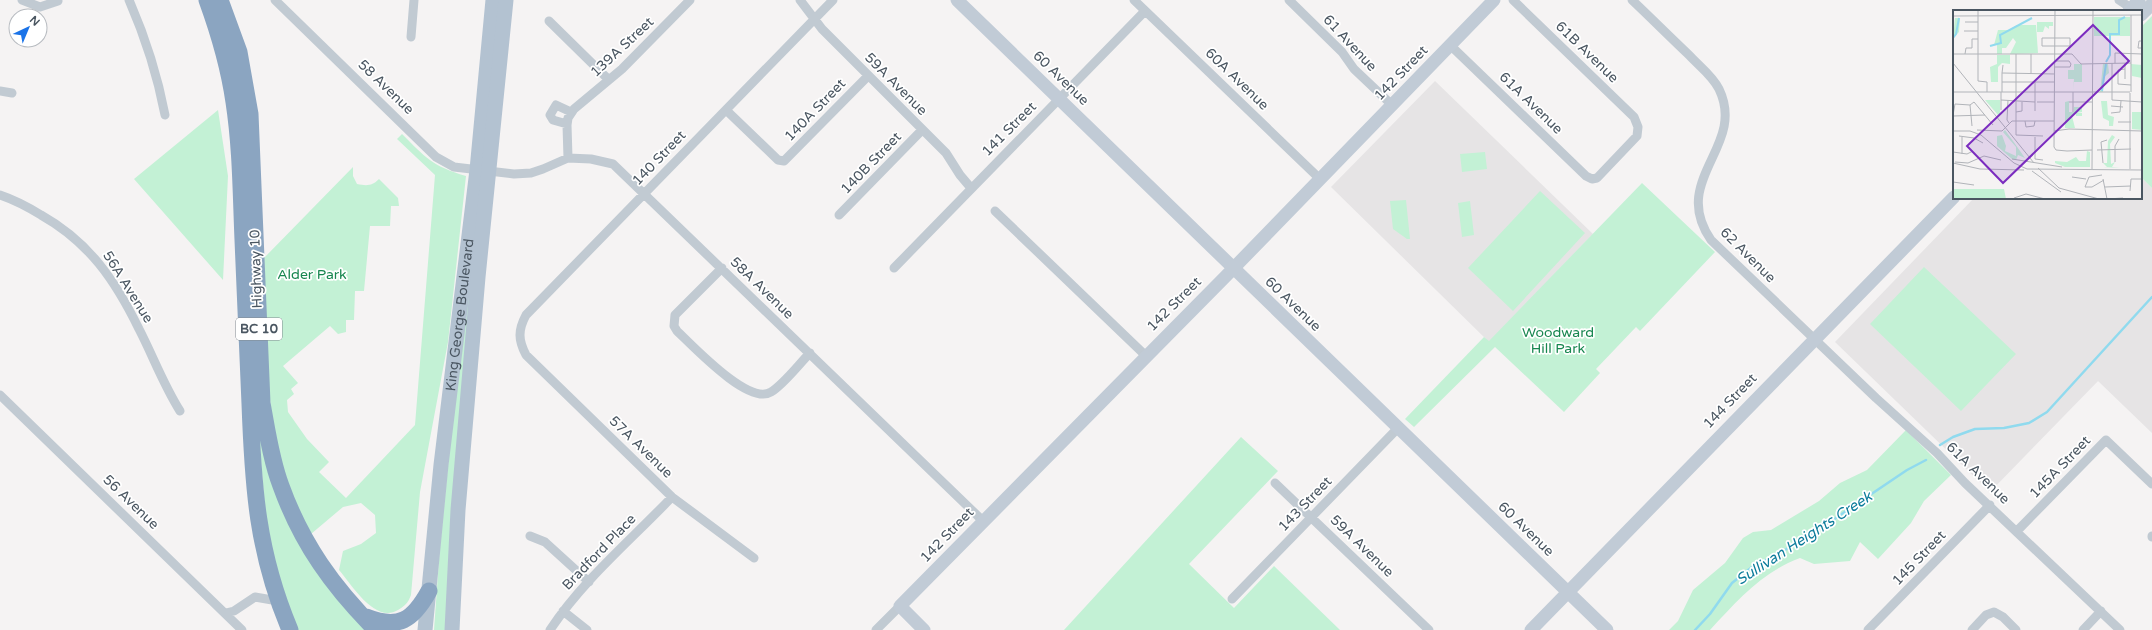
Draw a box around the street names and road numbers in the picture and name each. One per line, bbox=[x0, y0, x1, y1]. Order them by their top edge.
street label: 61 Avenue bbox=[1319, 11, 1381, 75]
street label: 139A Street bbox=[587, 13, 658, 81]
street label: 61B Avenue bbox=[1552, 18, 1622, 86]
street label: 142 Street bbox=[1371, 41, 1432, 104]
street label: 60A Avenue bbox=[1202, 44, 1272, 114]
street label: 60 Avenue bbox=[1029, 47, 1093, 109]
street label: 59A Avenue bbox=[861, 49, 931, 119]
street label: 58 Avenue bbox=[354, 56, 418, 118]
street label: 61A Avenue bbox=[1496, 68, 1566, 138]
street label: 140A Street bbox=[781, 75, 850, 145]
street label: 141 Street bbox=[978, 98, 1040, 160]
street label: 140 Street bbox=[629, 126, 690, 189]
street label: 140B Street bbox=[837, 128, 905, 198]
street label: 62 Avenue bbox=[1717, 224, 1779, 286]
street label: Highway 10 bbox=[246, 229, 266, 309]
street label: King George Boulevard bbox=[442, 238, 477, 392]
street label: 56A Avenue bbox=[99, 248, 157, 326]
street label: 58A Avenue bbox=[727, 253, 797, 323]
street label: 142 Street bbox=[1143, 273, 1205, 335]
street label: 60 Avenue bbox=[1261, 273, 1325, 335]
road number: BC 10 bbox=[236, 318, 282, 340]
street label: 144 Street bbox=[1700, 369, 1761, 432]
street label: 57A Avenue bbox=[606, 412, 676, 482]
street label: 145A Street bbox=[2026, 432, 2095, 502]
street label: 61A Avenue bbox=[1943, 438, 2013, 508]
street label: 56 Avenue bbox=[99, 471, 163, 533]
street label: 143 Street bbox=[1275, 472, 1336, 535]
street label: 60 Avenue bbox=[1494, 498, 1558, 560]
street label: 142 Street bbox=[917, 503, 978, 566]
street label: Bradford Place bbox=[559, 511, 639, 593]
street label: 59A Avenue bbox=[1327, 511, 1397, 581]
street label: 145 Street bbox=[1889, 526, 1950, 589]

